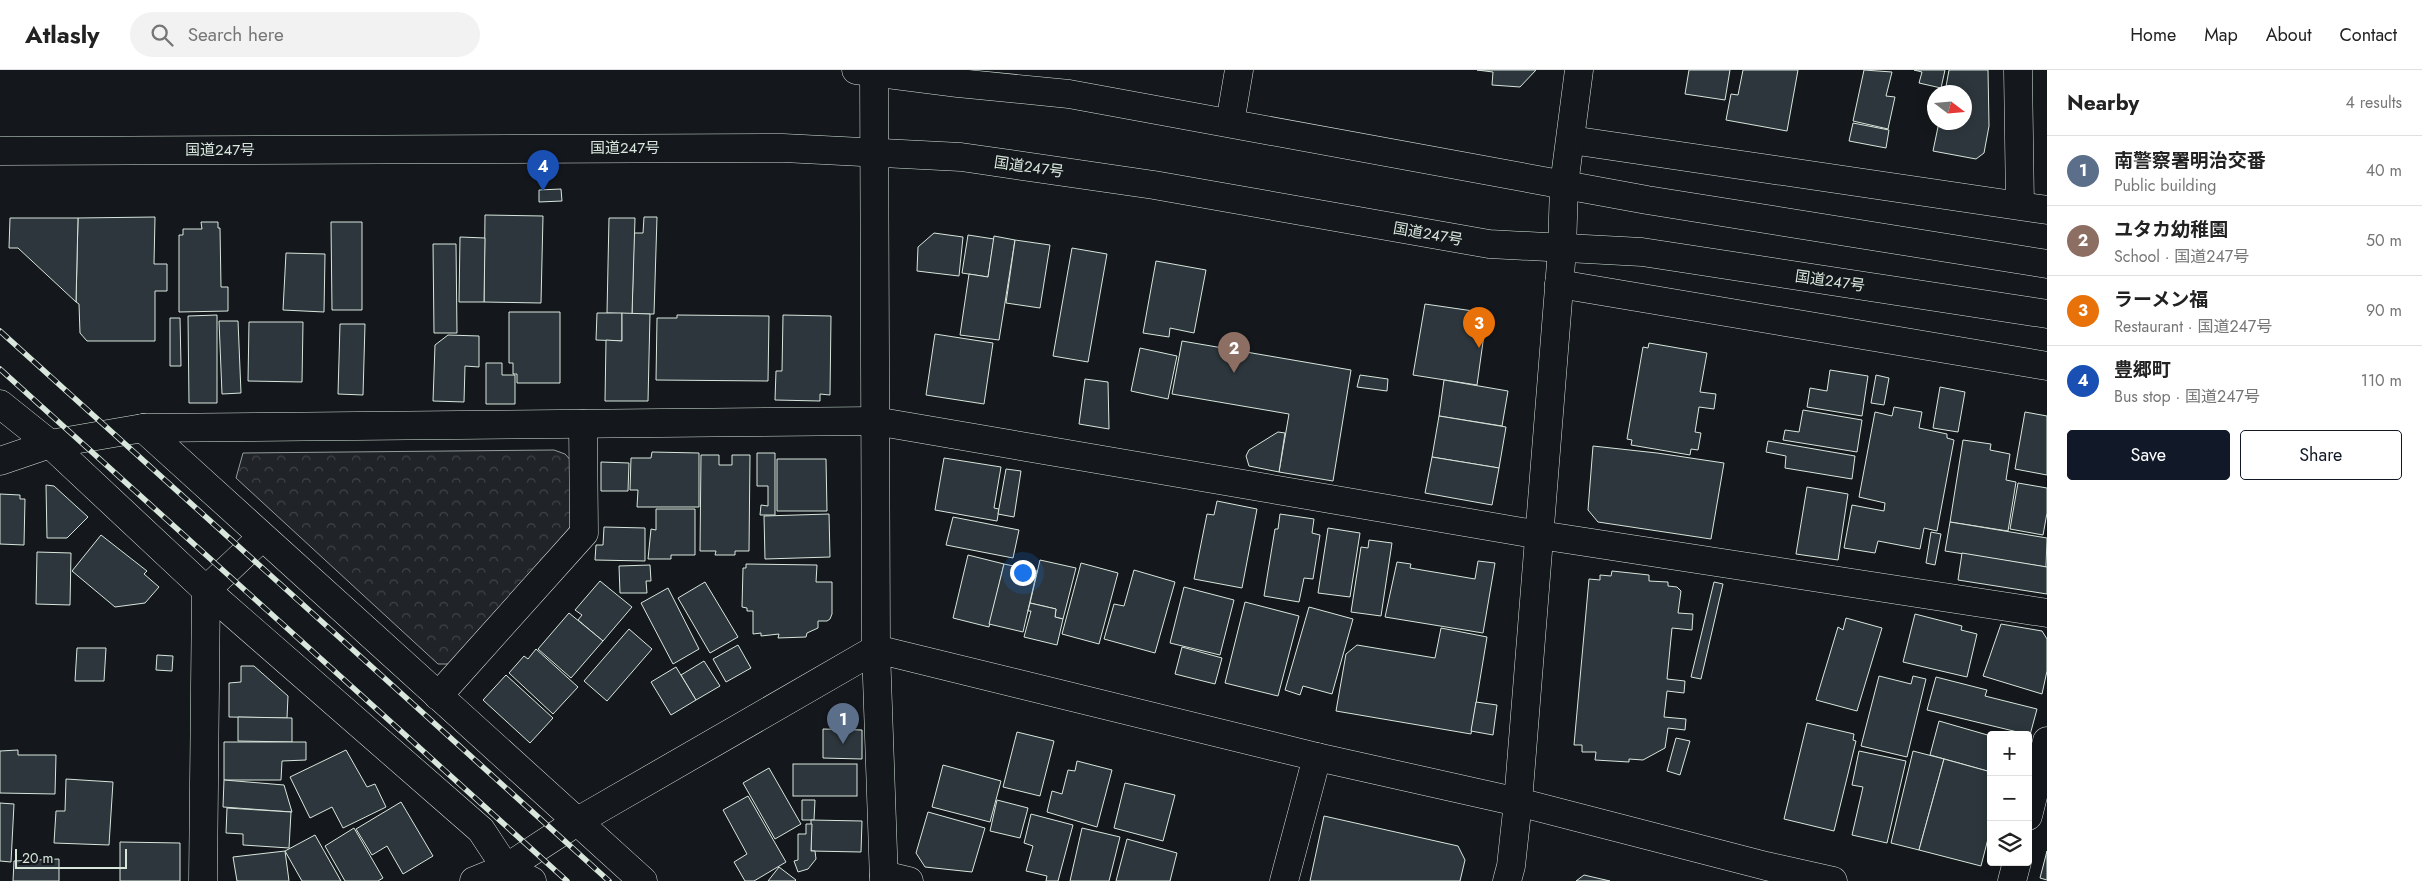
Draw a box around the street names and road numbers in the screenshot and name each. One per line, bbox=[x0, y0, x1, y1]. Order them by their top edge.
street label: 国道247号 bbox=[590, 137, 660, 159]
street label: 国道247号 bbox=[185, 139, 255, 161]
street label: 国道247号 bbox=[993, 151, 1065, 183]
street label: 国道247号 bbox=[1392, 217, 1464, 251]
street label: 国道247号 bbox=[1794, 265, 1866, 297]

